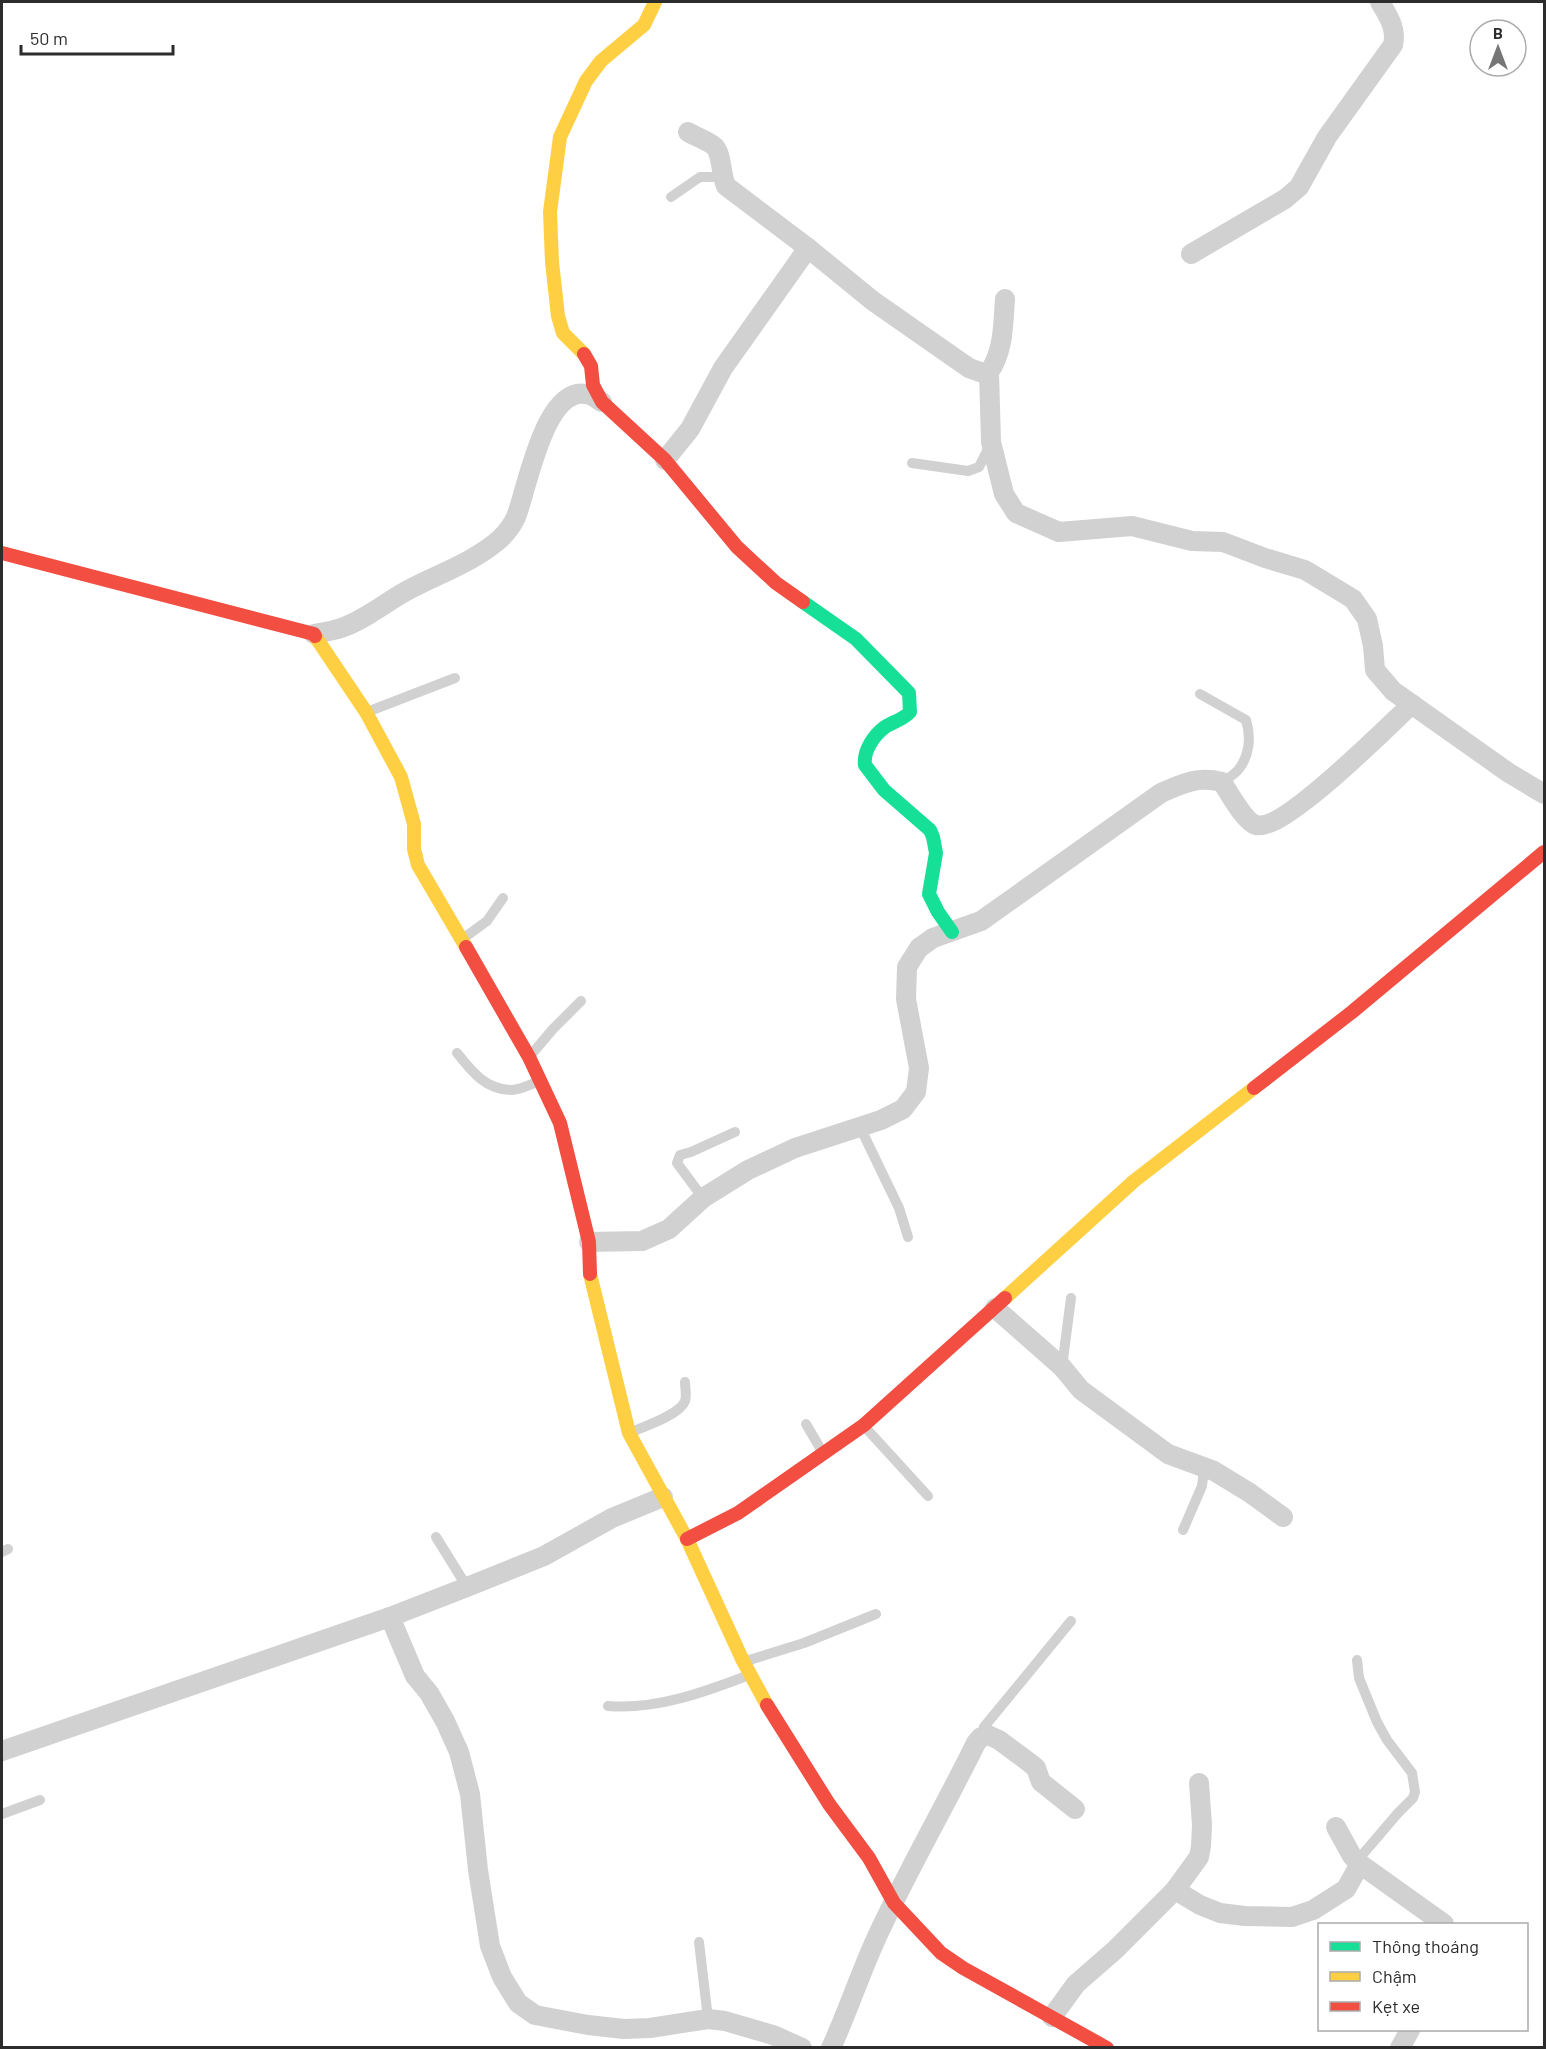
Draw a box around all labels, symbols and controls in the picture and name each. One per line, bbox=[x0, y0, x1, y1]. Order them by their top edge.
scale bar bbox=[21, 18, 172, 56]
north arrow bbox=[1468, 18, 1528, 78]
text: B bbox=[1493, 23, 1503, 42]
text: 50 m bbox=[30, 27, 68, 49]
legend bbox=[1318, 1923, 1528, 2031]
text: Thông thoáng bbox=[1372, 1935, 1479, 1957]
text: Chậm bbox=[1372, 1965, 1417, 1987]
text: Kẹt xe bbox=[1372, 1995, 1420, 2017]

